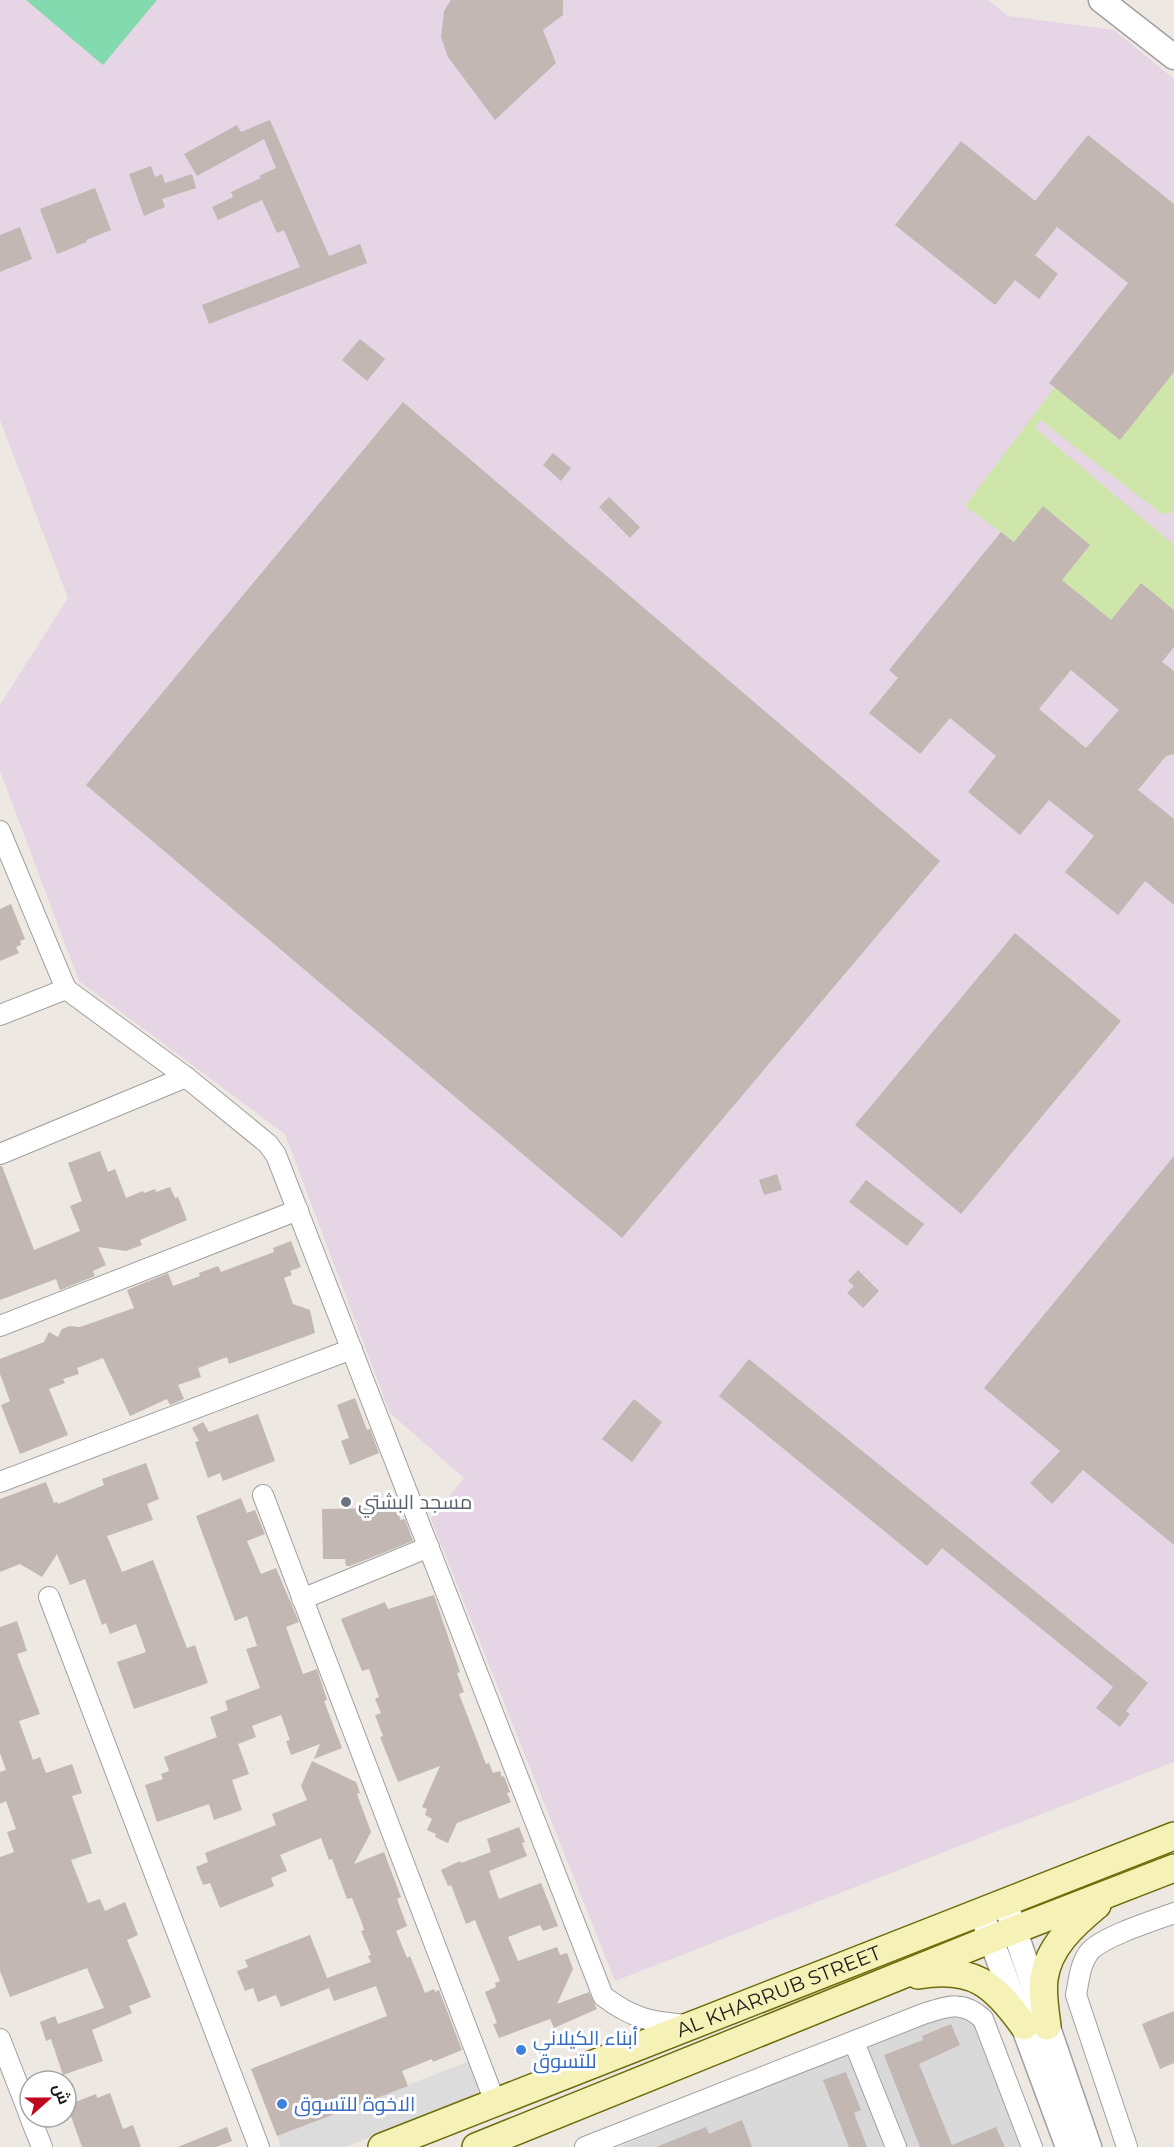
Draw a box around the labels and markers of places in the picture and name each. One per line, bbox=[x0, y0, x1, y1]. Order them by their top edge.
place label: مسجد البشتي bbox=[358, 1490, 472, 1518]
marker: مسجد البشتي bbox=[339, 1495, 353, 1509]
place label: أبناء الكيلاني للتسوق bbox=[533, 2026, 638, 2074]
marker: أبناء الكيلاني للتسوق bbox=[514, 2043, 528, 2057]
place label: الاخوة للتسوق bbox=[294, 2092, 415, 2117]
marker: الاخوة للتسوق bbox=[275, 2097, 289, 2111]

